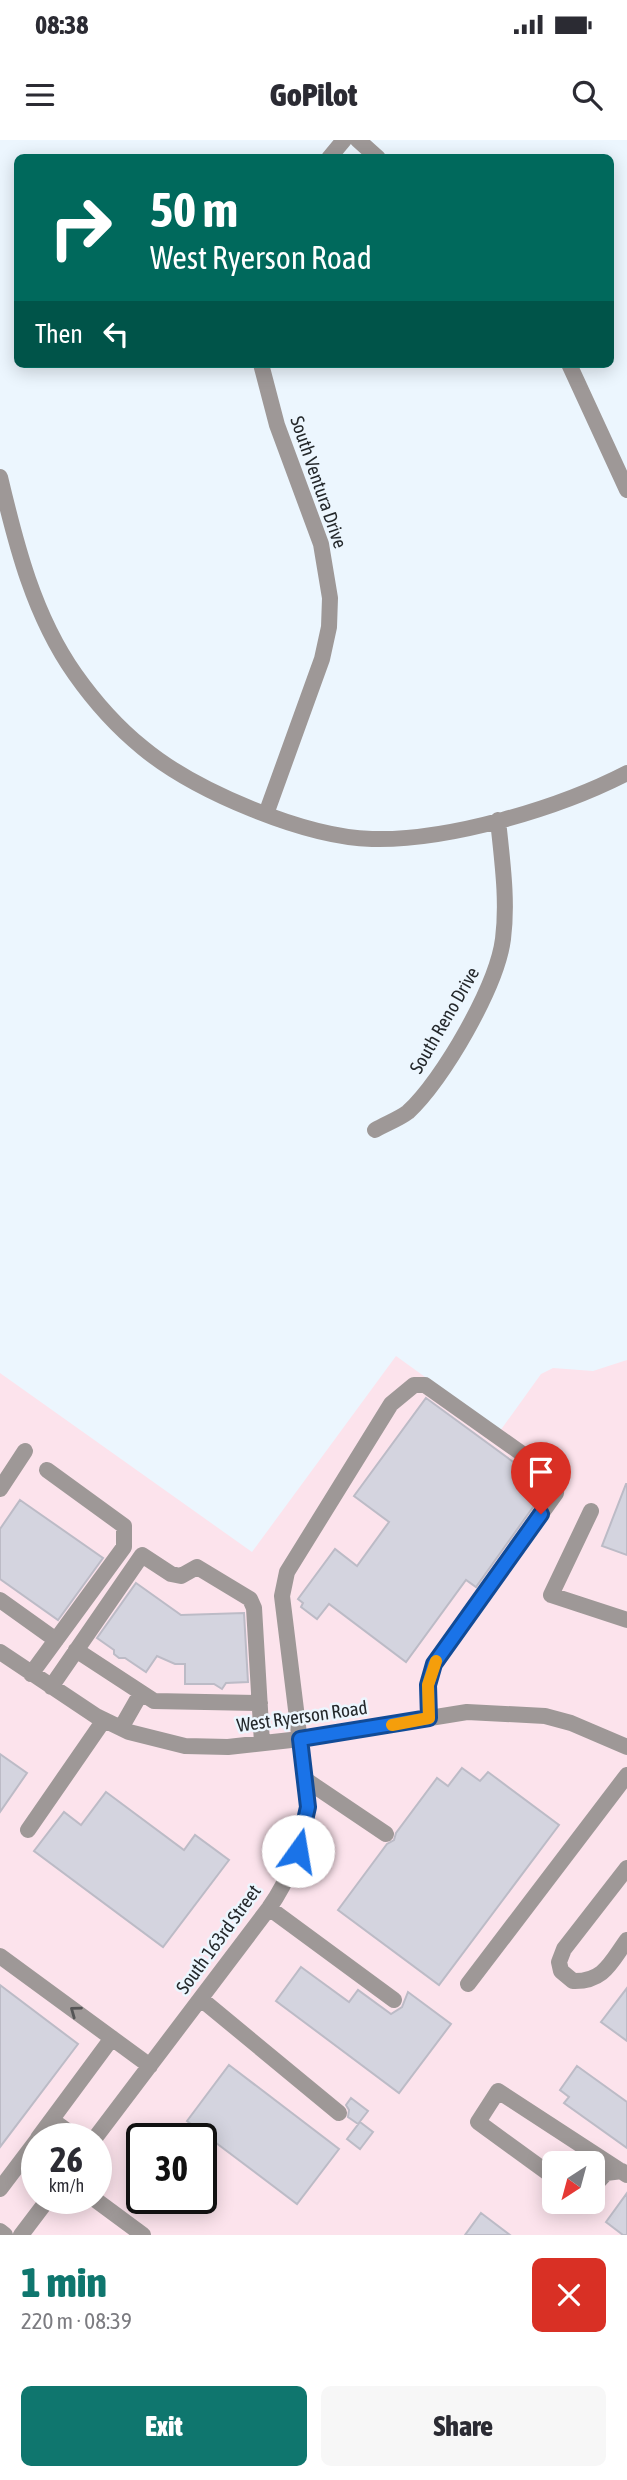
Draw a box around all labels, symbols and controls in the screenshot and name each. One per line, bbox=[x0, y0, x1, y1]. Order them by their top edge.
text: 08:38 bbox=[35, 10, 89, 40]
icon: menu bbox=[21, 76, 59, 114]
text: GoPilot bbox=[270, 76, 357, 113]
icon: search bbox=[568, 76, 606, 114]
text: 50 m bbox=[150, 181, 238, 237]
icon: right bbox=[35, 182, 126, 273]
text: West Ryerson Road bbox=[150, 239, 372, 276]
icon: left bbox=[97, 315, 135, 353]
text: Then bbox=[35, 319, 83, 349]
street label: South Ventura Drive bbox=[286, 413, 352, 551]
street label: South Reno Drive bbox=[405, 963, 483, 1077]
pin bbox=[511, 1442, 571, 1514]
icon: arrive bbox=[522, 1453, 560, 1491]
street label: West Ryerson Road bbox=[235, 1696, 369, 1736]
position arrow bbox=[261, 1814, 335, 1888]
street label: South 163rd Street bbox=[171, 1880, 265, 1998]
one-way arrow bbox=[70, 2007, 83, 2019]
speed limit sign: 30 bbox=[126, 2123, 217, 2214]
text: 26 bbox=[50, 2139, 83, 2179]
north arrow bbox=[542, 2151, 606, 2214]
map controls bbox=[542, 2151, 605, 2214]
text: km/h bbox=[49, 2175, 84, 2196]
text: 1 min bbox=[21, 2258, 107, 2306]
button: close bbox=[532, 2258, 606, 2332]
text: 220 m · 08:39 bbox=[21, 2308, 132, 2334]
button: Exit bbox=[21, 2386, 307, 2466]
button: Share bbox=[321, 2386, 606, 2466]

